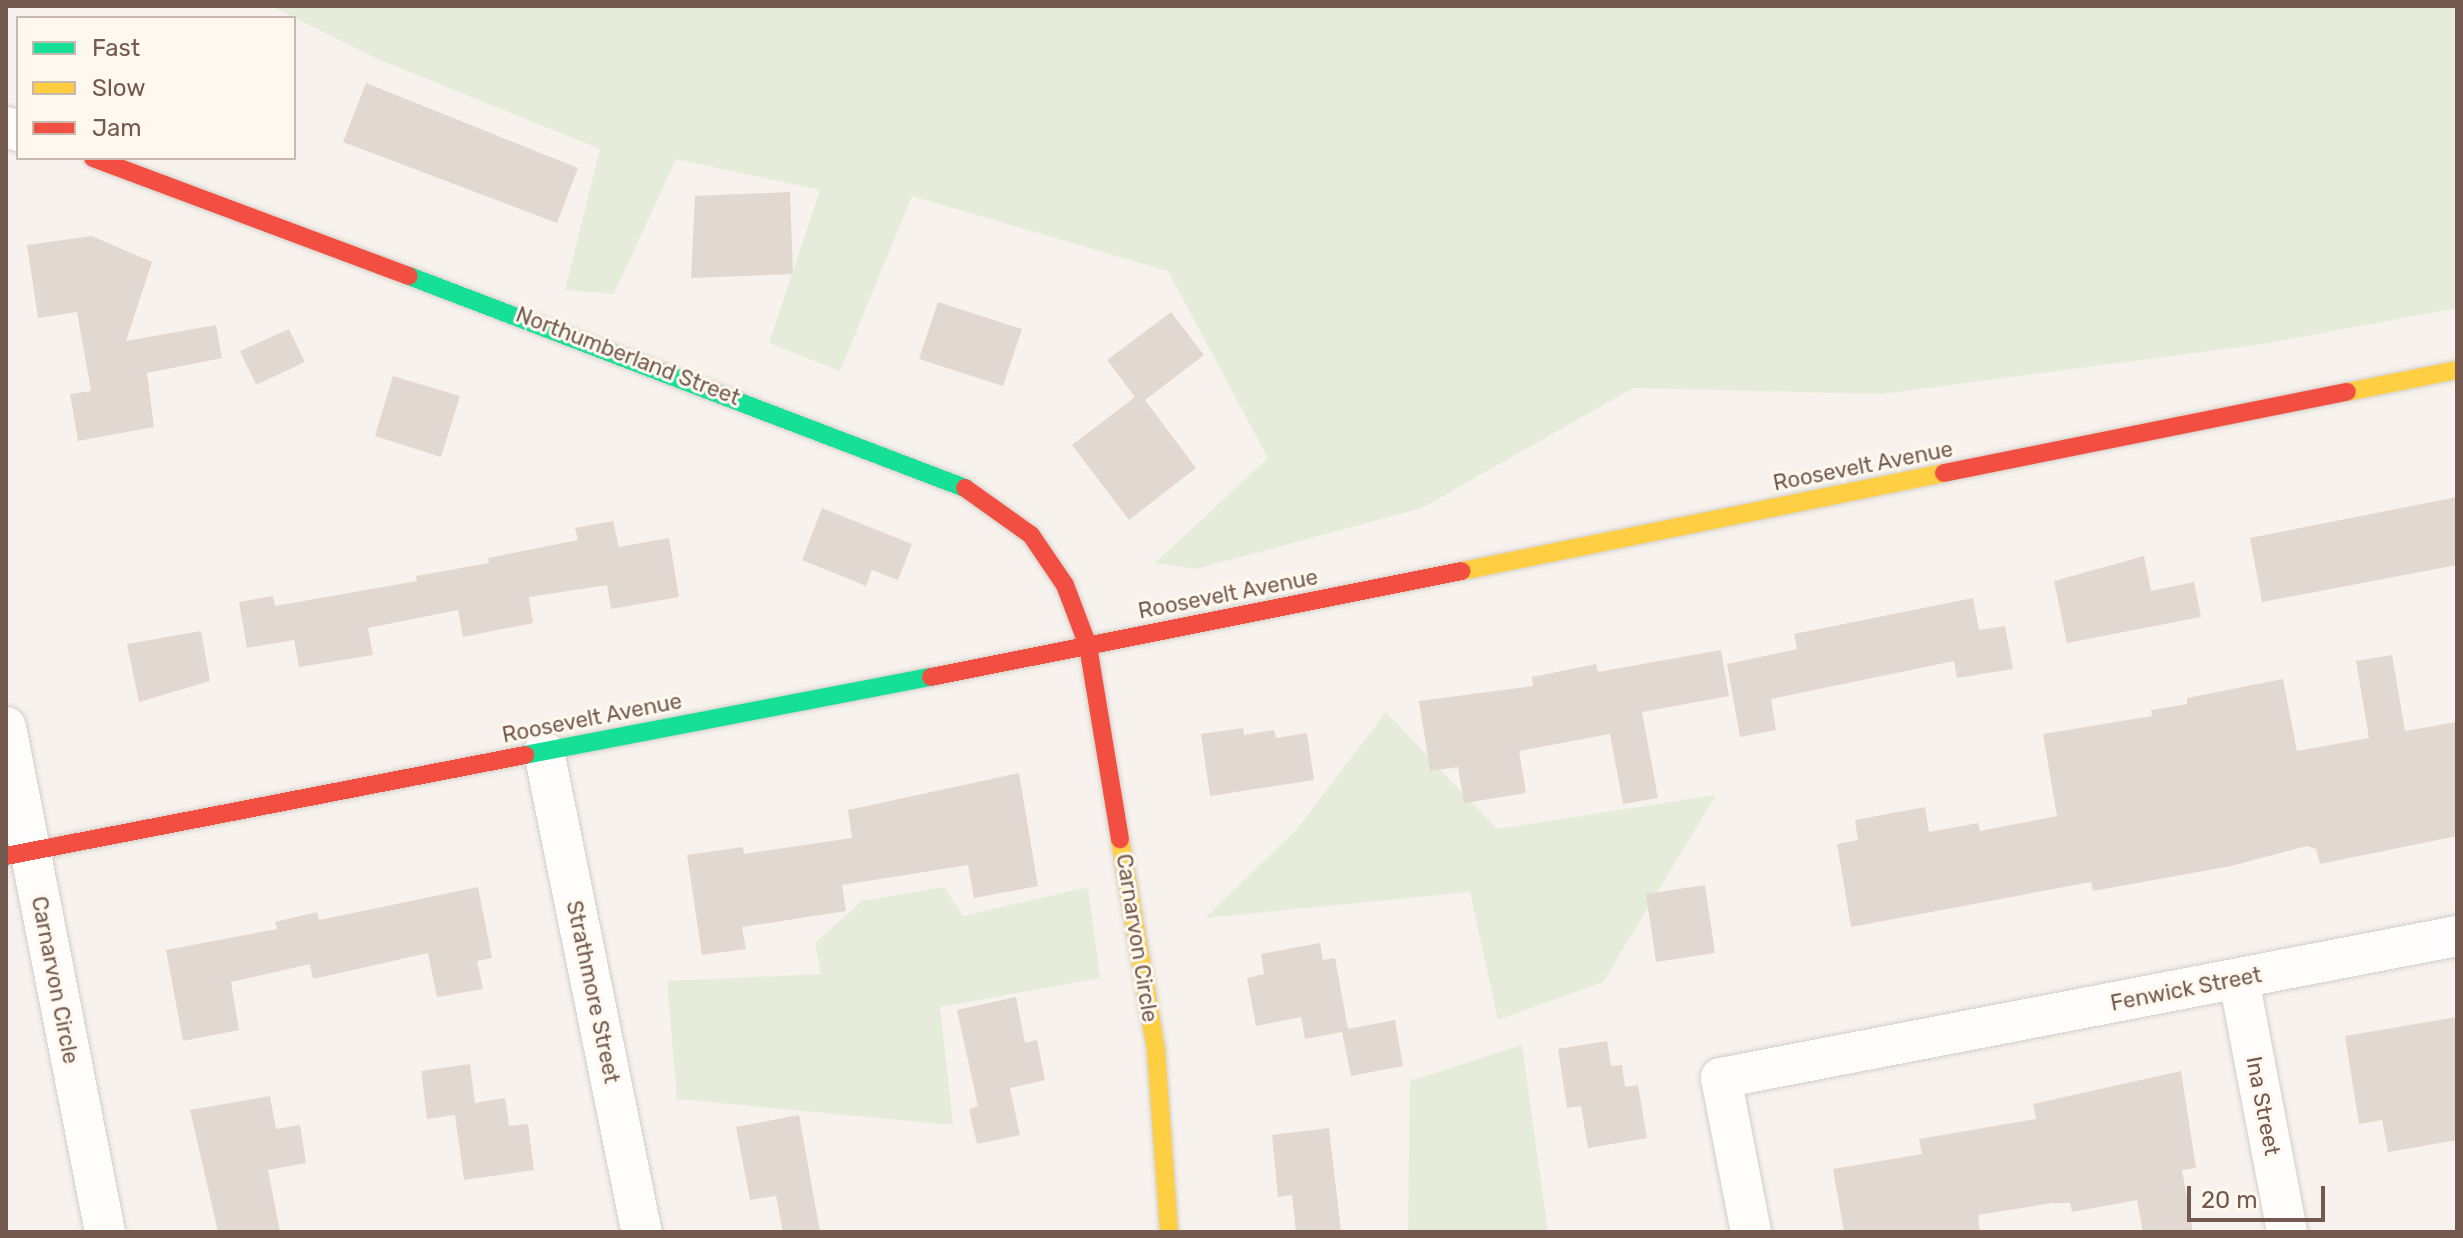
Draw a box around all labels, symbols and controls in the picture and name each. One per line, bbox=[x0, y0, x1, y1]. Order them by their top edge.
legend bbox=[16, 16, 296, 160]
text: Fast bbox=[92, 34, 140, 62]
text: Slow bbox=[92, 74, 145, 102]
text: Jam bbox=[92, 114, 142, 142]
street label: Northumberland Street bbox=[512, 301, 744, 411]
street label: Roosevelt Avenue bbox=[1771, 436, 1955, 496]
street label: Roosevelt Avenue bbox=[1136, 564, 1320, 624]
street label: Roosevelt Avenue bbox=[500, 688, 684, 748]
street label: Carnarvon Circle bbox=[1111, 852, 1163, 1024]
street label: Carnarvon Circle bbox=[26, 894, 84, 1066]
street label: Strathmore Street bbox=[561, 898, 625, 1086]
street label: Fenwick Street bbox=[2108, 961, 2264, 1017]
street label: Ina Street bbox=[2240, 1054, 2286, 1158]
scale bar bbox=[2191, 1170, 2329, 1220]
text: 20 m bbox=[2201, 1186, 2258, 1214]

